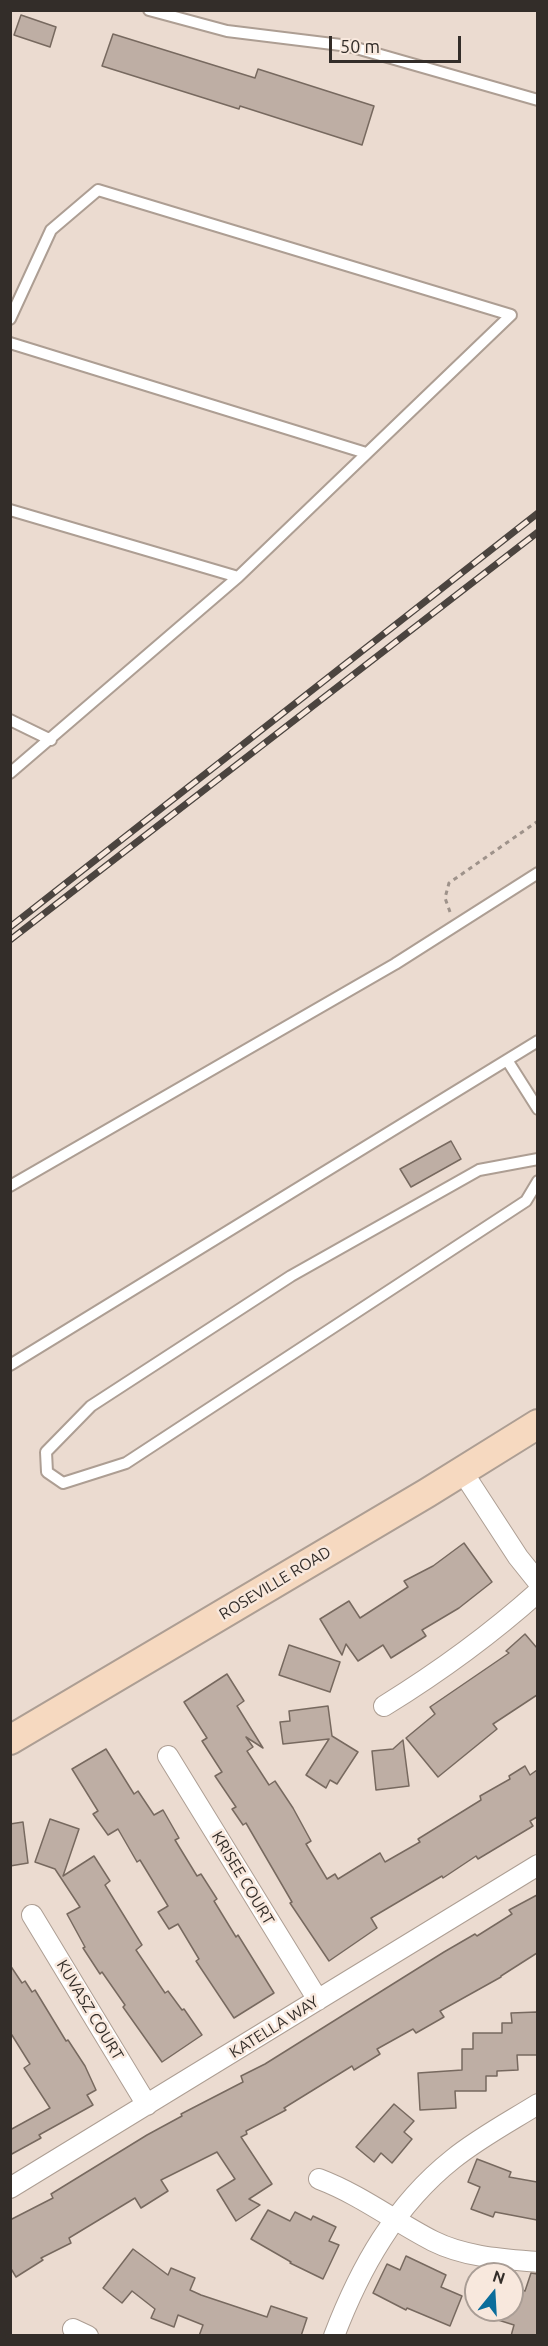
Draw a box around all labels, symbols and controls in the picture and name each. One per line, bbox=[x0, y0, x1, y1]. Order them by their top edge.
scale bar bbox=[332, 24, 464, 62]
text: 50 m bbox=[340, 36, 380, 56]
street label: ROSEVILLE ROAD bbox=[216, 1542, 334, 1624]
street label: KRISEE COURT bbox=[208, 1828, 278, 1928]
street label: KUVASZ COURT bbox=[53, 1956, 127, 2064]
street label: KATELLA WAY bbox=[226, 1992, 322, 2062]
north arrow bbox=[464, 2262, 524, 2322]
text: N bbox=[490, 2266, 507, 2287]

